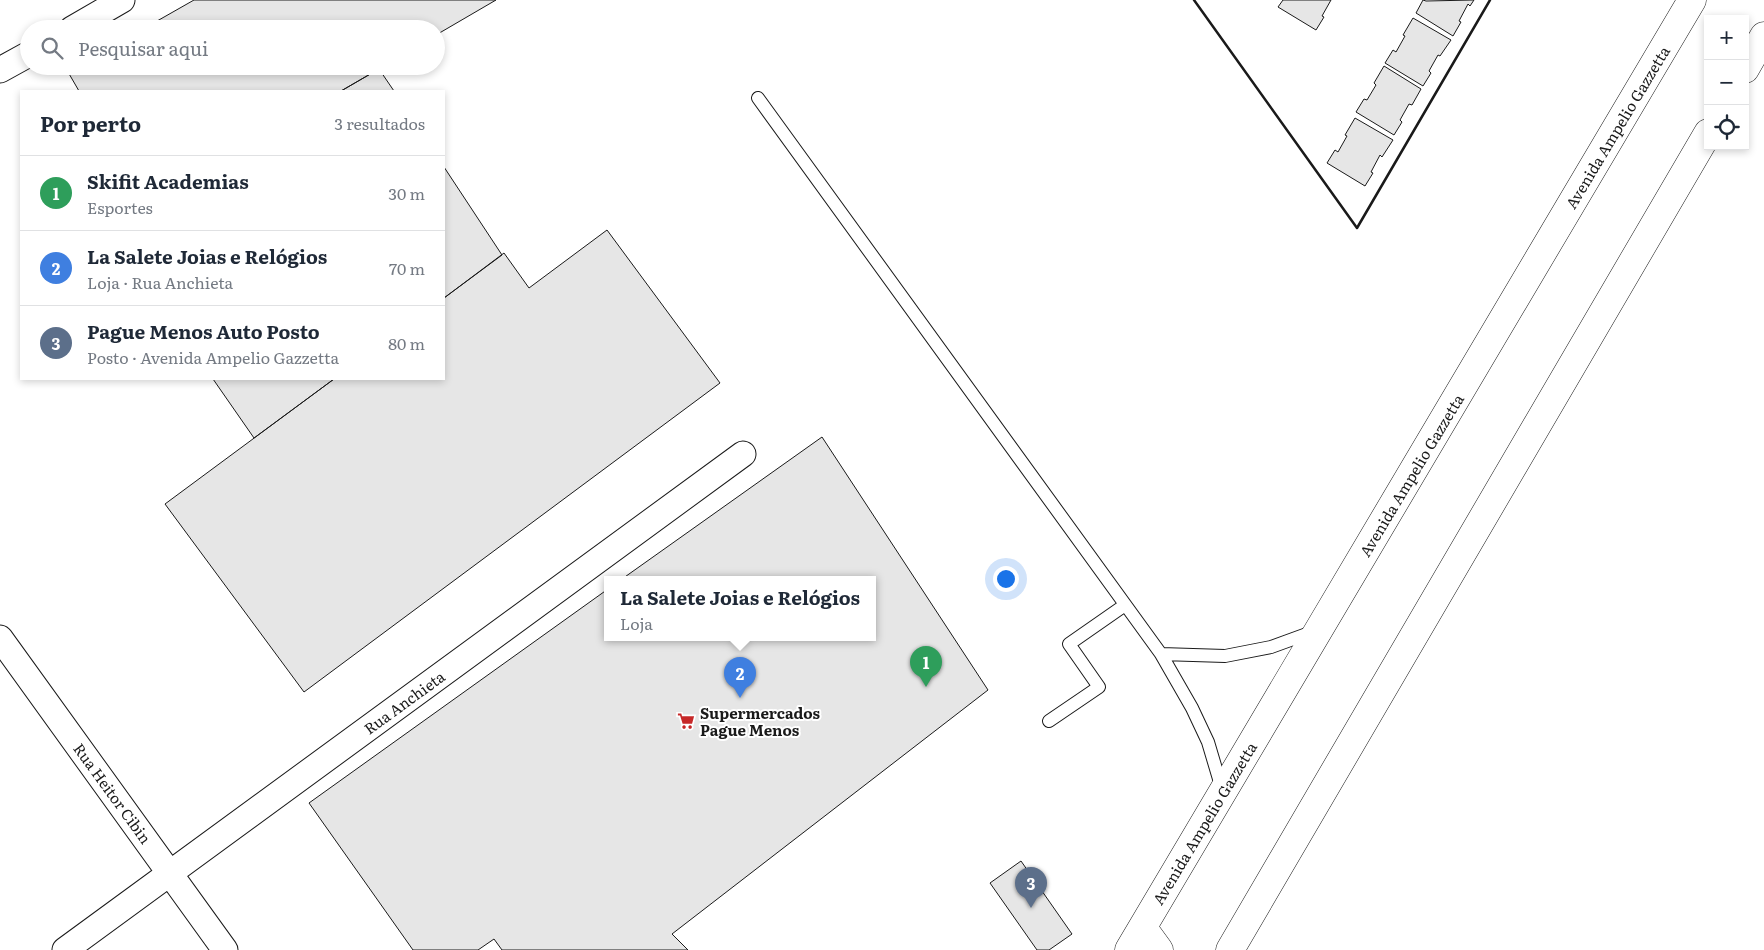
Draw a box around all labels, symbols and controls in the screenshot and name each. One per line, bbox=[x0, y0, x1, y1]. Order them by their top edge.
map controls bbox=[1704, 15, 1749, 150]
button: + bbox=[1704, 15, 1749, 60]
search box bbox=[20, 20, 445, 75]
icon: search bbox=[38, 34, 66, 62]
text: Pesquisar aqui bbox=[78, 34, 208, 62]
street label: Avenida Ampelio Gazzetta bbox=[1559, 40, 1675, 213]
button: − bbox=[1704, 60, 1749, 105]
button: locate bbox=[1704, 105, 1749, 150]
text: Por perto bbox=[40, 107, 141, 138]
text: 3 resultados bbox=[334, 111, 425, 135]
text: Skifit Academias bbox=[87, 167, 249, 195]
text: 1 bbox=[53, 181, 59, 205]
text: 30 m bbox=[388, 181, 425, 205]
text: Esportes bbox=[87, 195, 153, 219]
text: La Salete Joias e Relógios bbox=[87, 242, 327, 270]
text: 2 bbox=[52, 256, 60, 280]
text: 70 m bbox=[389, 256, 425, 280]
text: Loja · Rua Anchieta bbox=[87, 270, 233, 294]
text: Pague Menos Auto Posto bbox=[87, 317, 320, 345]
text: 3 bbox=[52, 331, 60, 355]
text: 80 m bbox=[388, 331, 425, 355]
text: Posto · Avenida Ampelio Gazzetta bbox=[87, 345, 339, 369]
street label: Avenida Ampelio Gazzetta bbox=[1353, 388, 1469, 561]
your location bbox=[993, 566, 1019, 592]
popup bbox=[604, 576, 876, 641]
text: La Salete Joias e Relógios bbox=[620, 583, 860, 611]
text: Loja bbox=[620, 611, 653, 635]
pin: 1 bbox=[910, 646, 942, 687]
pin: 2 bbox=[724, 657, 756, 698]
street label: Rua Anchieta bbox=[359, 664, 450, 739]
place label: Supermercados Pague Menos bbox=[700, 701, 821, 741]
supermarket icon: Supermercados Pague Menos bbox=[676, 711, 696, 731]
street label: Avenida Ampelio Gazzetta bbox=[1146, 736, 1262, 909]
street label: Rua Heitor Cibin bbox=[69, 738, 157, 848]
pin: 3 bbox=[1015, 867, 1047, 908]

